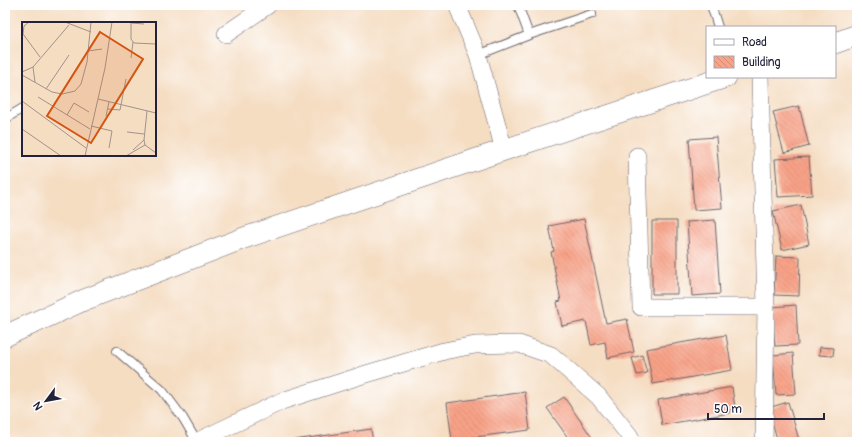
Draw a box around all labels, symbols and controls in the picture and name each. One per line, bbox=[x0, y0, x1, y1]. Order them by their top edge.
inset map bbox=[22, 22, 156, 156]
legend bbox=[706, 26, 836, 78]
text: Road bbox=[742, 35, 767, 50]
text: Building bbox=[742, 55, 781, 70]
north arrow bbox=[26, 381, 66, 421]
scale bar bbox=[708, 395, 824, 421]
text: N bbox=[30, 399, 45, 413]
text: 50 m bbox=[714, 402, 742, 417]

